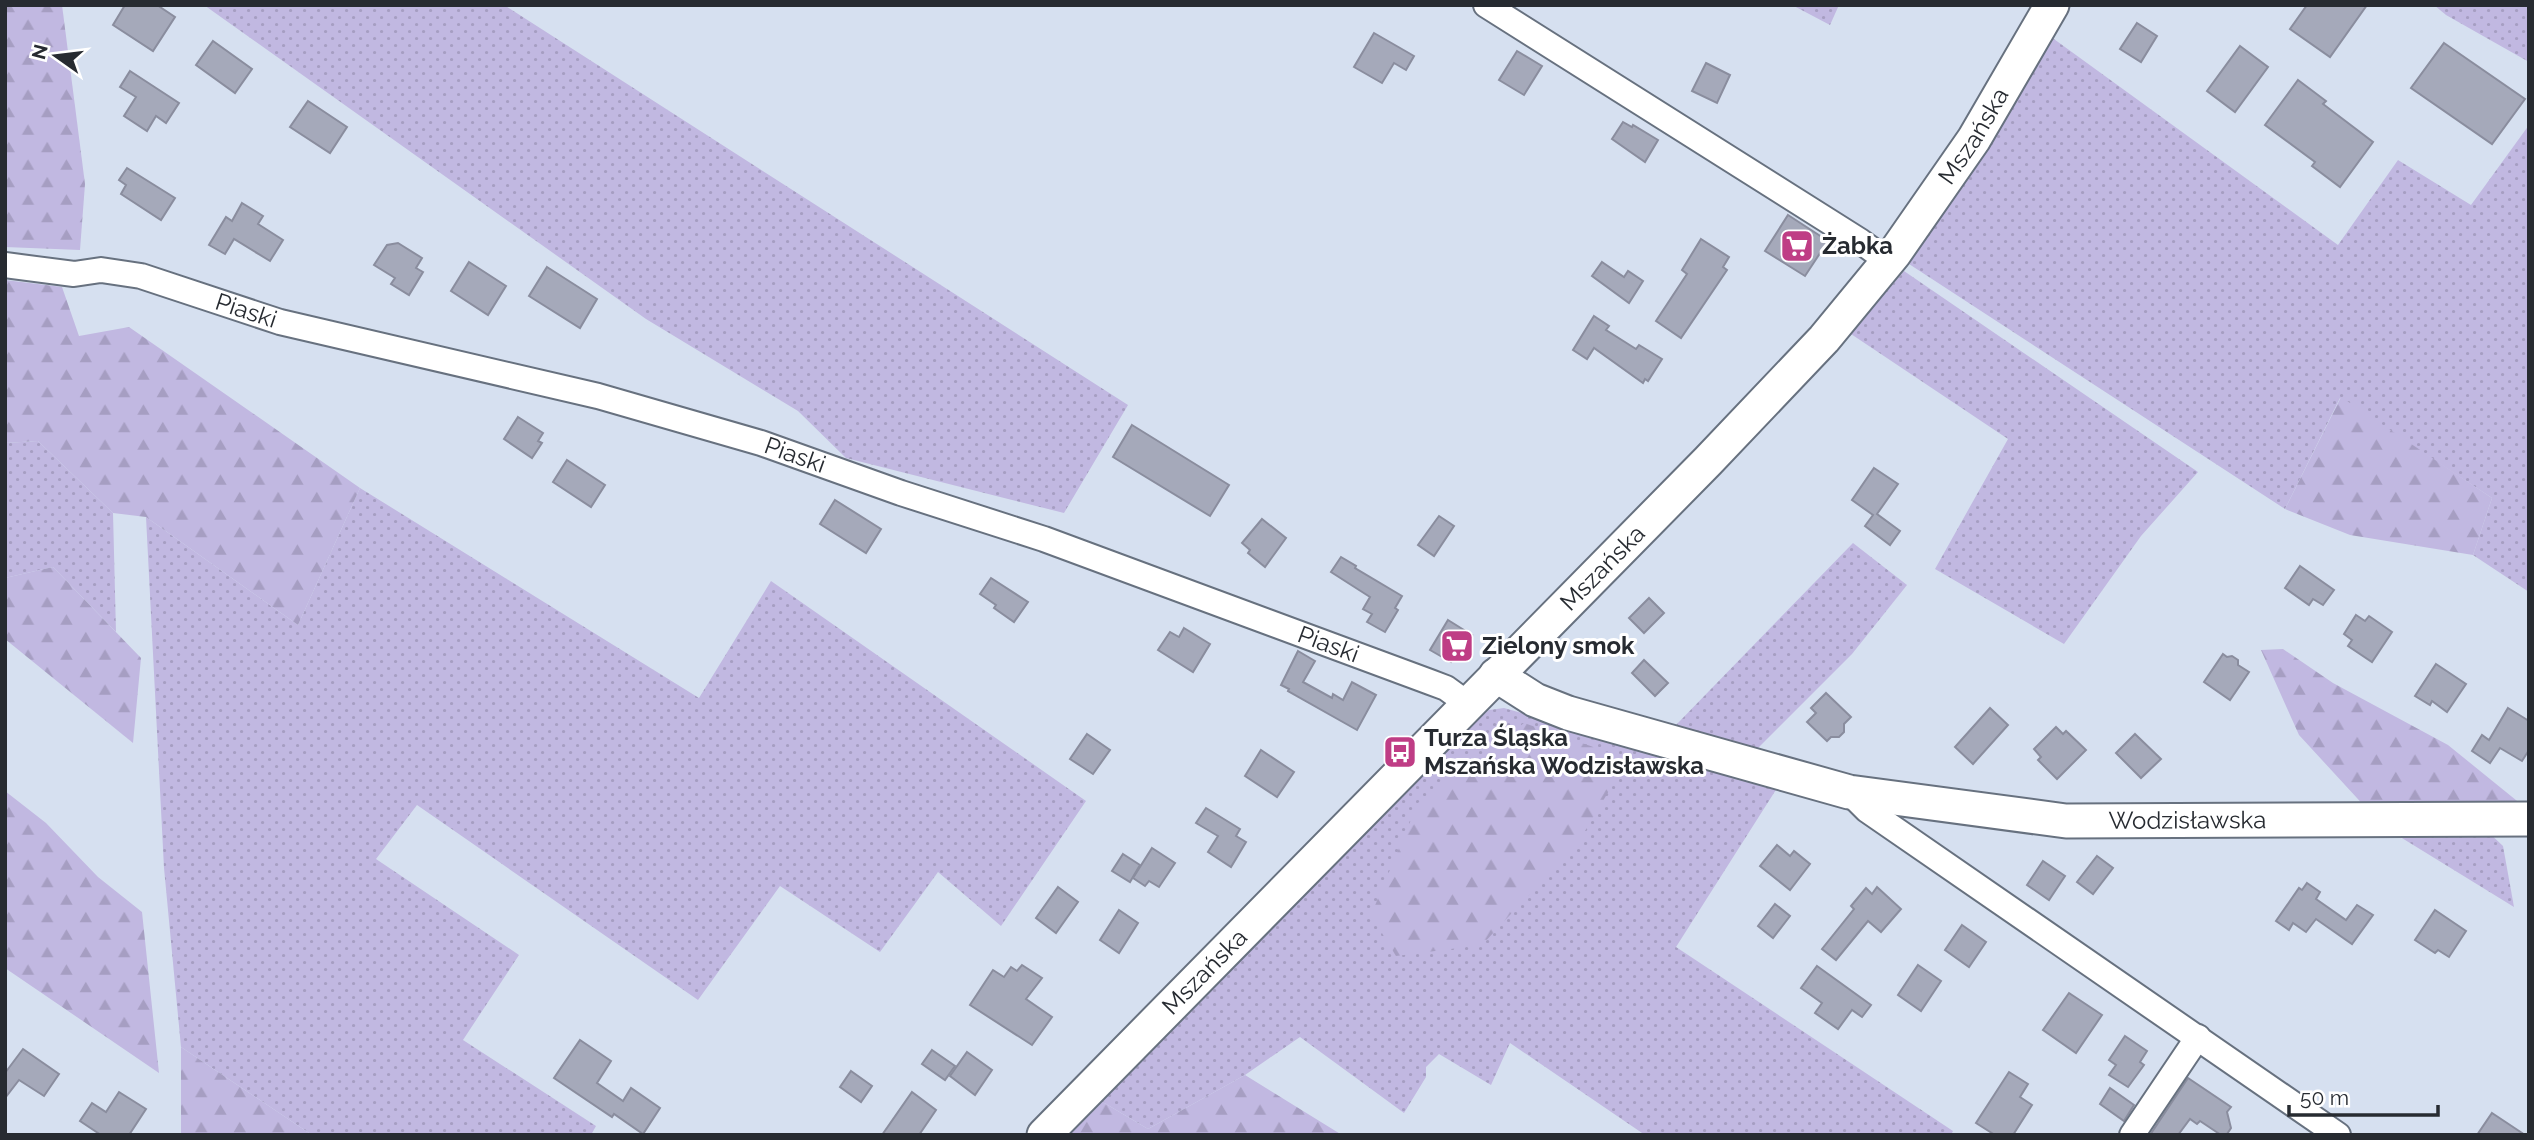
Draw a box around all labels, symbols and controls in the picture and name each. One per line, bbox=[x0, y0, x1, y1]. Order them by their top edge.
north arrow bbox=[21, 21, 91, 91]
text: N bbox=[27, 42, 52, 62]
street label: Mszańska bbox=[1932, 82, 2015, 190]
supermarket icon: Żabka bbox=[1778, 227, 1816, 265]
place label: Żabka bbox=[1822, 231, 1893, 260]
street label: Piaski bbox=[212, 287, 281, 334]
street label: Piaski bbox=[761, 430, 830, 479]
street label: Mszańska bbox=[1554, 519, 1651, 617]
street label: Piaski bbox=[1294, 619, 1363, 668]
supermarket icon: Zielony smok bbox=[1438, 627, 1476, 665]
place label: Zielony smok bbox=[1482, 631, 1635, 660]
place label: Turza Śląska Mszańska Wodzisławska bbox=[1424, 723, 1704, 780]
bus stop icon: Turza Śląska Mszańska Wodzisławska bbox=[1381, 733, 1419, 771]
street label: Wodzisławska bbox=[2108, 805, 2266, 835]
street label: Mszańska bbox=[1156, 923, 1253, 1020]
scale bar bbox=[2289, 1074, 2438, 1118]
text: 50 m bbox=[2300, 1085, 2349, 1110]

